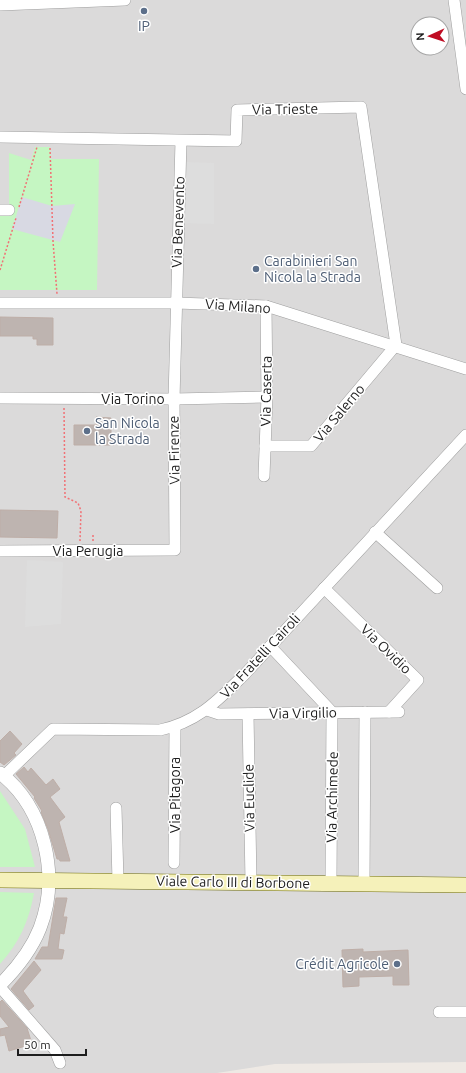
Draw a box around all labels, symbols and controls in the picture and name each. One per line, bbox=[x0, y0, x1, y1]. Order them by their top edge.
marker: IP bbox=[139, 6, 149, 16]
north arrow bbox=[410, 16, 450, 56]
place label: IP bbox=[138, 18, 150, 34]
text: N bbox=[414, 32, 426, 41]
street label: Via Trieste bbox=[252, 100, 318, 118]
street label: Via Benevento bbox=[168, 176, 188, 268]
place label: Carabinieri San Nicola la Strada bbox=[264, 253, 361, 285]
marker: Carabinieri San Nicola la Strada bbox=[251, 264, 261, 274]
street label: Via Milano bbox=[205, 296, 271, 316]
street label: Via Caserta bbox=[257, 356, 275, 426]
street label: Via Salerno bbox=[310, 381, 368, 445]
street label: Via Torino bbox=[101, 391, 165, 407]
place label: San Nicola la Strada bbox=[95, 415, 160, 447]
street label: Via Firenze bbox=[165, 415, 183, 485]
marker: San Nicola la Strada bbox=[82, 426, 92, 436]
street label: Via Perugia bbox=[53, 543, 123, 559]
street label: Via Fratelli Cairoli bbox=[217, 610, 303, 702]
street label: Via Ovidio bbox=[357, 621, 415, 677]
street label: Via Virgilio bbox=[269, 704, 337, 722]
street label: Via Archimede bbox=[323, 751, 341, 843]
street label: Via Pitagora bbox=[167, 757, 183, 833]
street label: Via Euclide bbox=[240, 764, 258, 832]
street label: Viale Carlo III di Borbone bbox=[156, 873, 310, 891]
place label: Crédit Agricole bbox=[295, 956, 389, 972]
marker: Crédit Agricole bbox=[392, 959, 402, 969]
scale bar bbox=[18, 1031, 86, 1057]
text: 50 m bbox=[24, 1038, 51, 1051]

